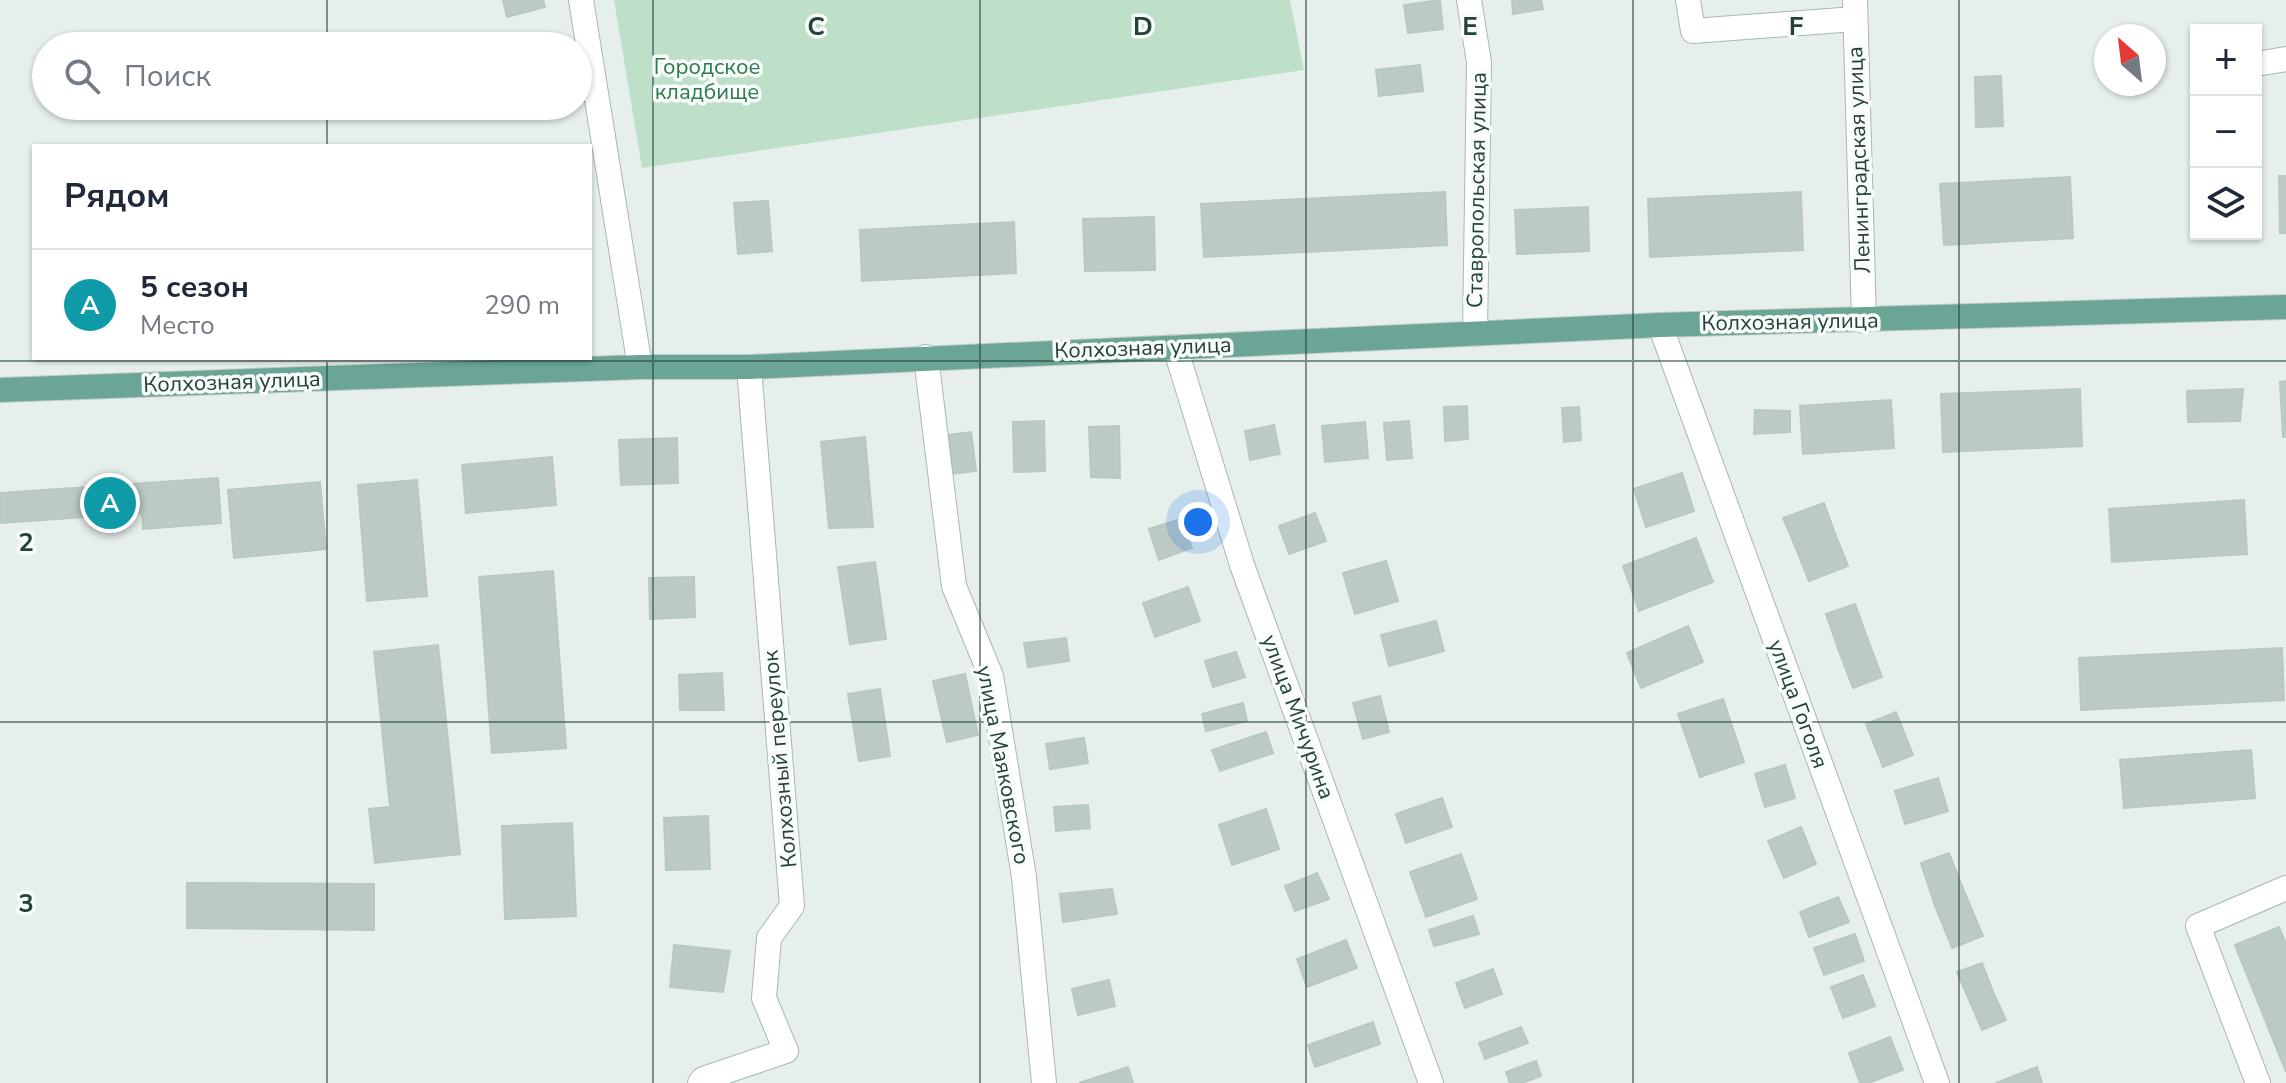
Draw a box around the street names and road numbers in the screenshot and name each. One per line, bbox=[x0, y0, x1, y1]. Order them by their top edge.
street label: Ленинградская улица bbox=[1840, 46, 1878, 274]
street label: Ставропольская улица bbox=[1460, 72, 1494, 308]
street label: Колхозная улица bbox=[1701, 305, 1879, 339]
street label: Колхозная улица bbox=[1054, 330, 1232, 366]
street label: Колхозная улица bbox=[143, 364, 321, 400]
street label: улица Мичурина bbox=[1254, 631, 1342, 803]
street label: улица Гоголя bbox=[1761, 635, 1835, 773]
street label: Колхозный переулок bbox=[756, 649, 804, 869]
street label: улица Маяковского bbox=[969, 663, 1037, 867]

